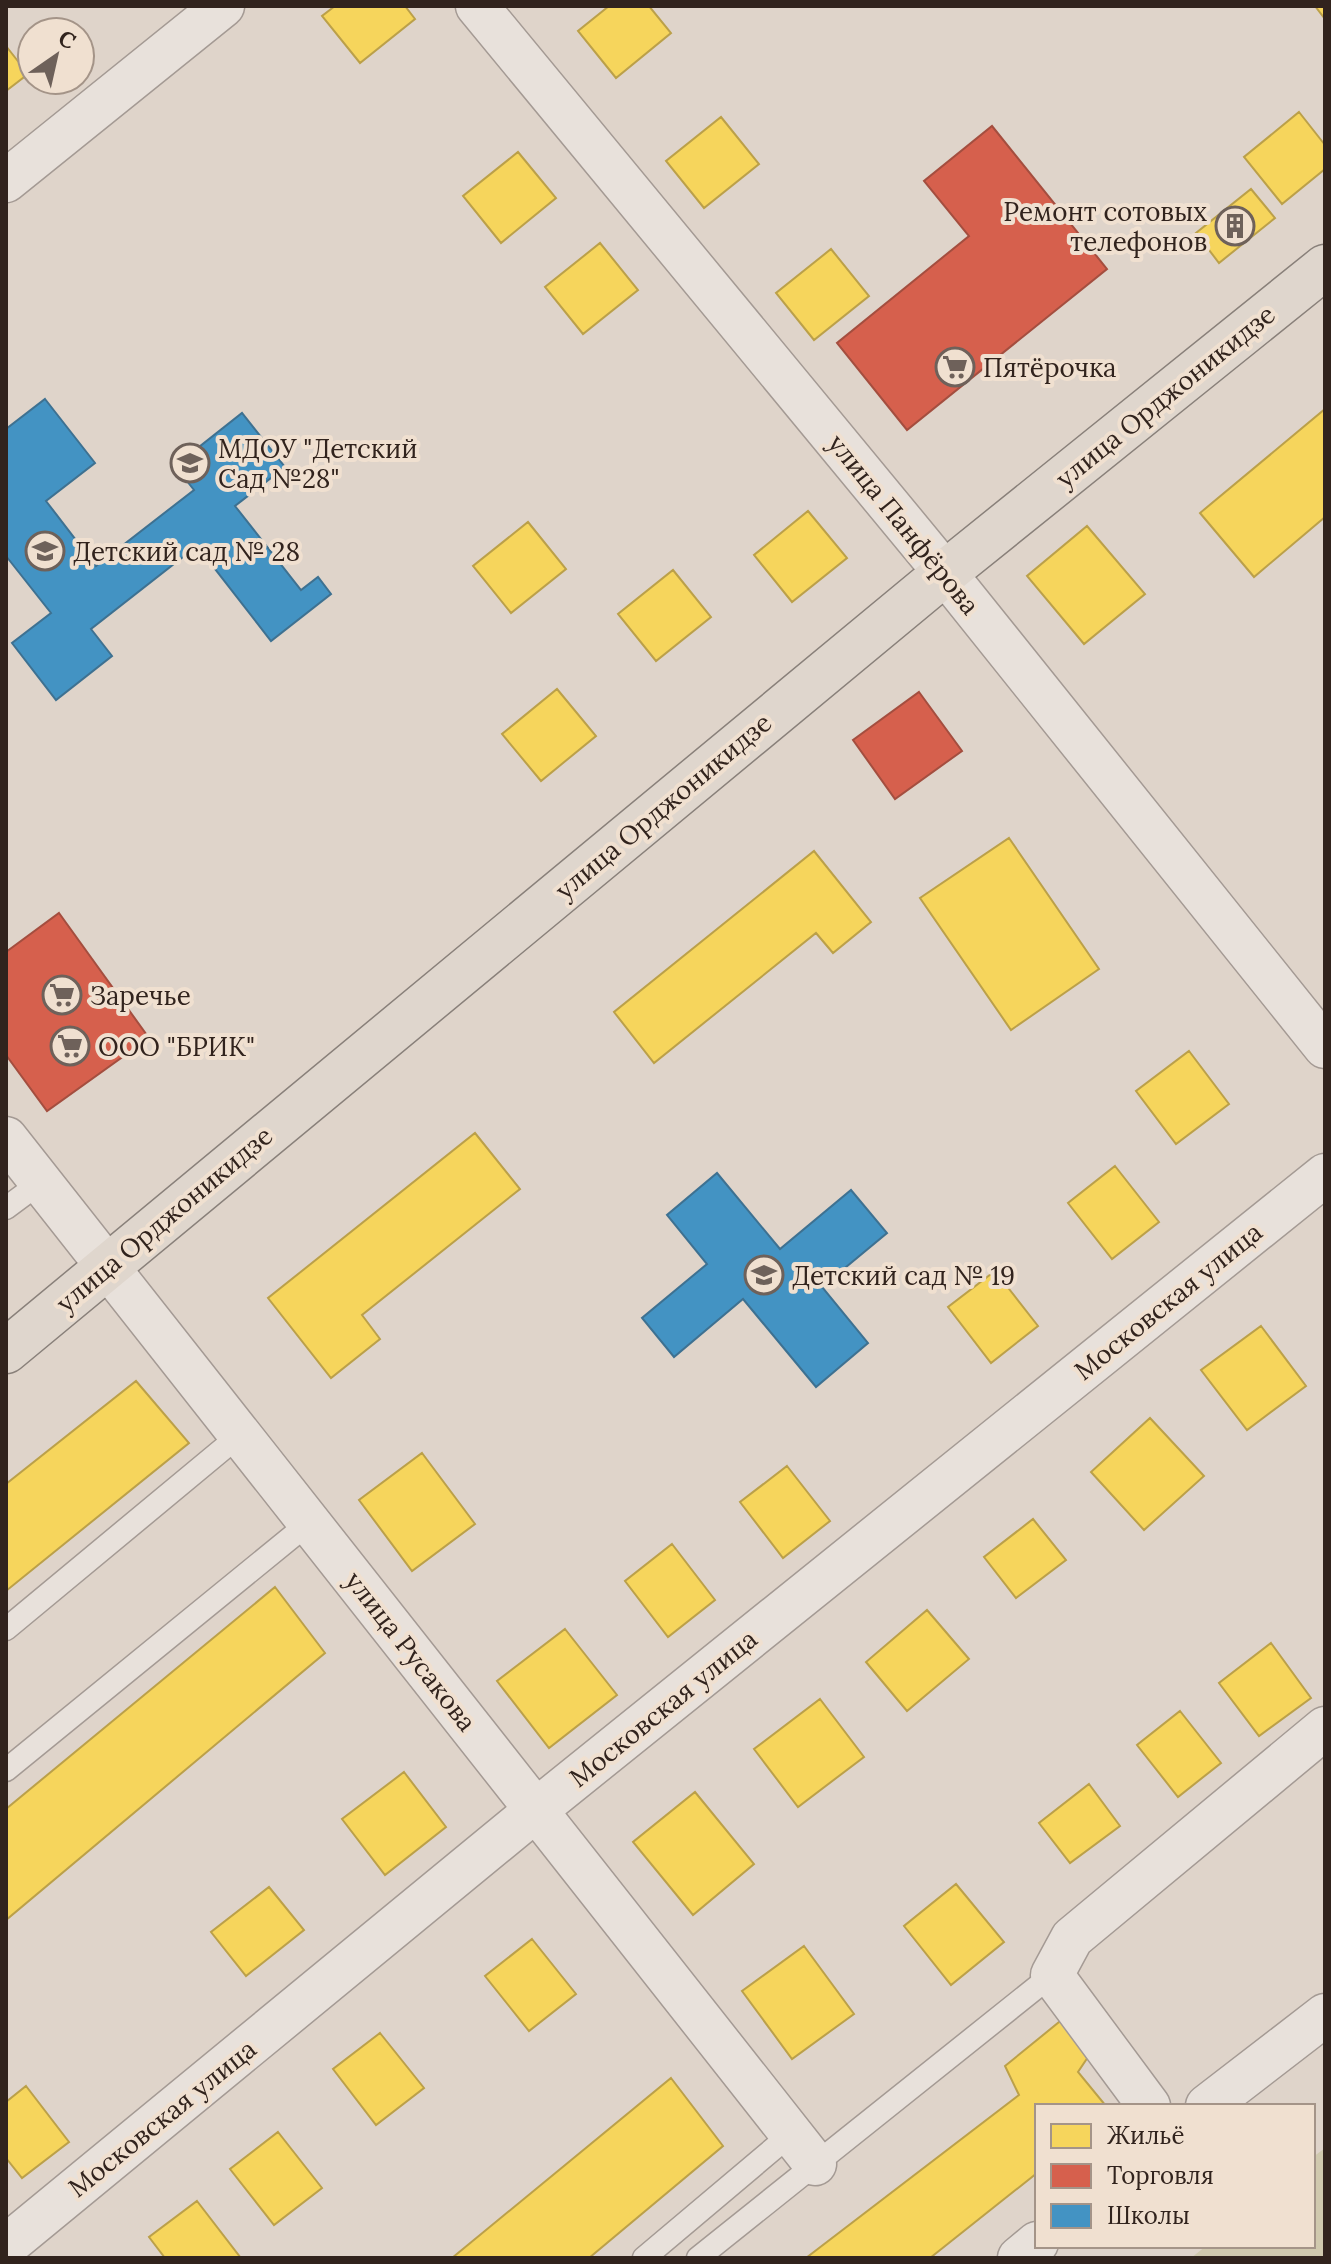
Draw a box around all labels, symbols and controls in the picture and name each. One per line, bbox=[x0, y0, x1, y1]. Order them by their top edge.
north arrow bbox=[16, 16, 96, 96]
text: С bbox=[53, 24, 81, 55]
place label: Ремонт сотовых телефонов bbox=[1003, 195, 1207, 258]
building icon: Ремонт сотовых телефонов bbox=[1214, 205, 1256, 247]
street label: улица Орджоникидзе bbox=[1049, 297, 1281, 495]
supermarket icon: Пятёрочка bbox=[934, 346, 976, 388]
place label: Пятёрочка bbox=[983, 351, 1117, 384]
street label: улица Панфёрова bbox=[821, 427, 987, 621]
place label: МДОУ "Детский Сад №28" bbox=[218, 432, 418, 495]
school or university icon: МДОУ "Детский Сад №28" bbox=[169, 442, 211, 484]
school or university icon: Детский сад № 28 bbox=[24, 530, 66, 572]
place label: Детский сад № 28 bbox=[73, 535, 300, 568]
street label: улица Орджоникидзе bbox=[548, 706, 778, 906]
supermarket icon: Заречье bbox=[41, 974, 83, 1016]
place label: Заречье bbox=[90, 979, 191, 1012]
supermarket icon: ООО "БРИК" bbox=[49, 1025, 91, 1067]
place label: ООО "БРИК" bbox=[98, 1030, 255, 1063]
street label: улица Орджоникидзе bbox=[49, 1119, 279, 1319]
street label: Московская улица bbox=[1067, 1215, 1269, 1387]
school or university icon: Детский сад № 19 bbox=[743, 1254, 785, 1296]
place label: Детский сад № 19 bbox=[792, 1259, 1015, 1292]
street label: улица Русакова bbox=[338, 1564, 484, 1738]
street label: Московская улица bbox=[562, 1622, 764, 1794]
street label: Московская улица bbox=[61, 2032, 263, 2204]
legend bbox=[1035, 2104, 1315, 2248]
text: Жильё bbox=[1107, 2120, 1185, 2151]
text: Торговля bbox=[1107, 2160, 1214, 2191]
text: Школы bbox=[1107, 2200, 1190, 2231]

